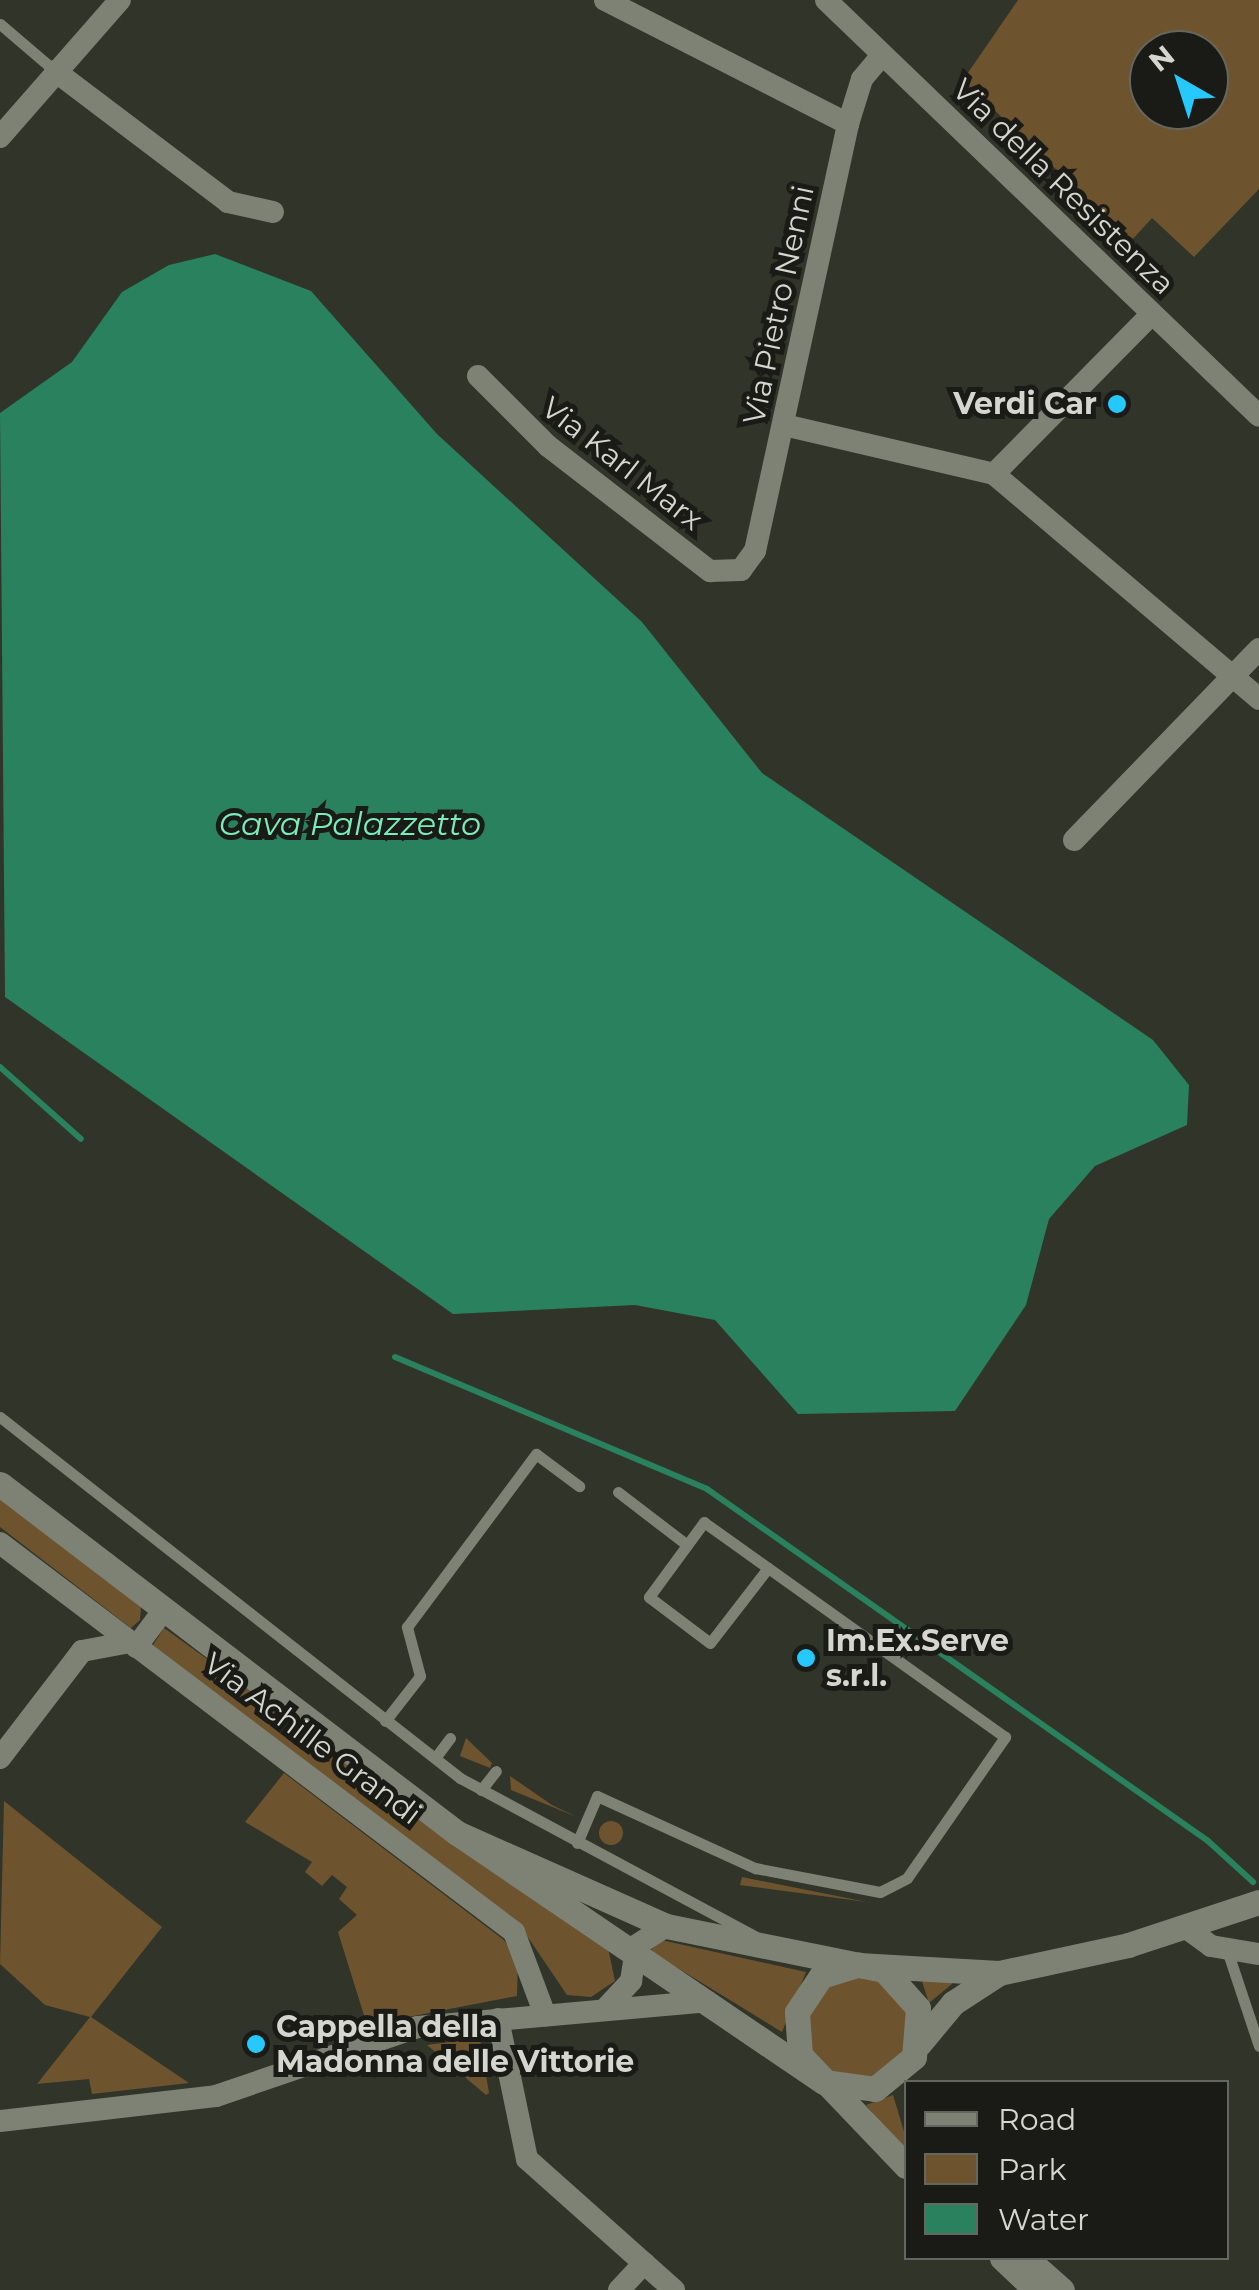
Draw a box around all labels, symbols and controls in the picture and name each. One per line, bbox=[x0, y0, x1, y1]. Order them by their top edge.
north arrow bbox=[1129, 30, 1229, 130]
text: N bbox=[1142, 38, 1181, 79]
street label: Via della Resistenza bbox=[945, 72, 1181, 302]
street label: Via Pietro Nenni bbox=[736, 182, 822, 428]
place label: Verdi Car bbox=[953, 386, 1097, 422]
street label: Via Karl Marx bbox=[534, 390, 710, 538]
marker: Verdi Car bbox=[1106, 393, 1128, 415]
water label: Cava Palazzetto bbox=[219, 805, 481, 843]
place label: Im.Ex.Serve s.r.l. bbox=[826, 1623, 1009, 1694]
street label: Via Achille Grandi bbox=[196, 1646, 428, 1832]
marker: Im.Ex.Serve s.r.l. bbox=[795, 1647, 817, 1669]
place label: Cappella della Madonna delle Vittorie bbox=[276, 2009, 634, 2080]
marker: Cappella della Madonna delle Vittorie bbox=[245, 2033, 267, 2055]
legend bbox=[904, 2080, 1229, 2260]
text: Road bbox=[998, 2101, 1076, 2138]
text: Park bbox=[998, 2151, 1067, 2188]
text: Water bbox=[998, 2201, 1089, 2238]

